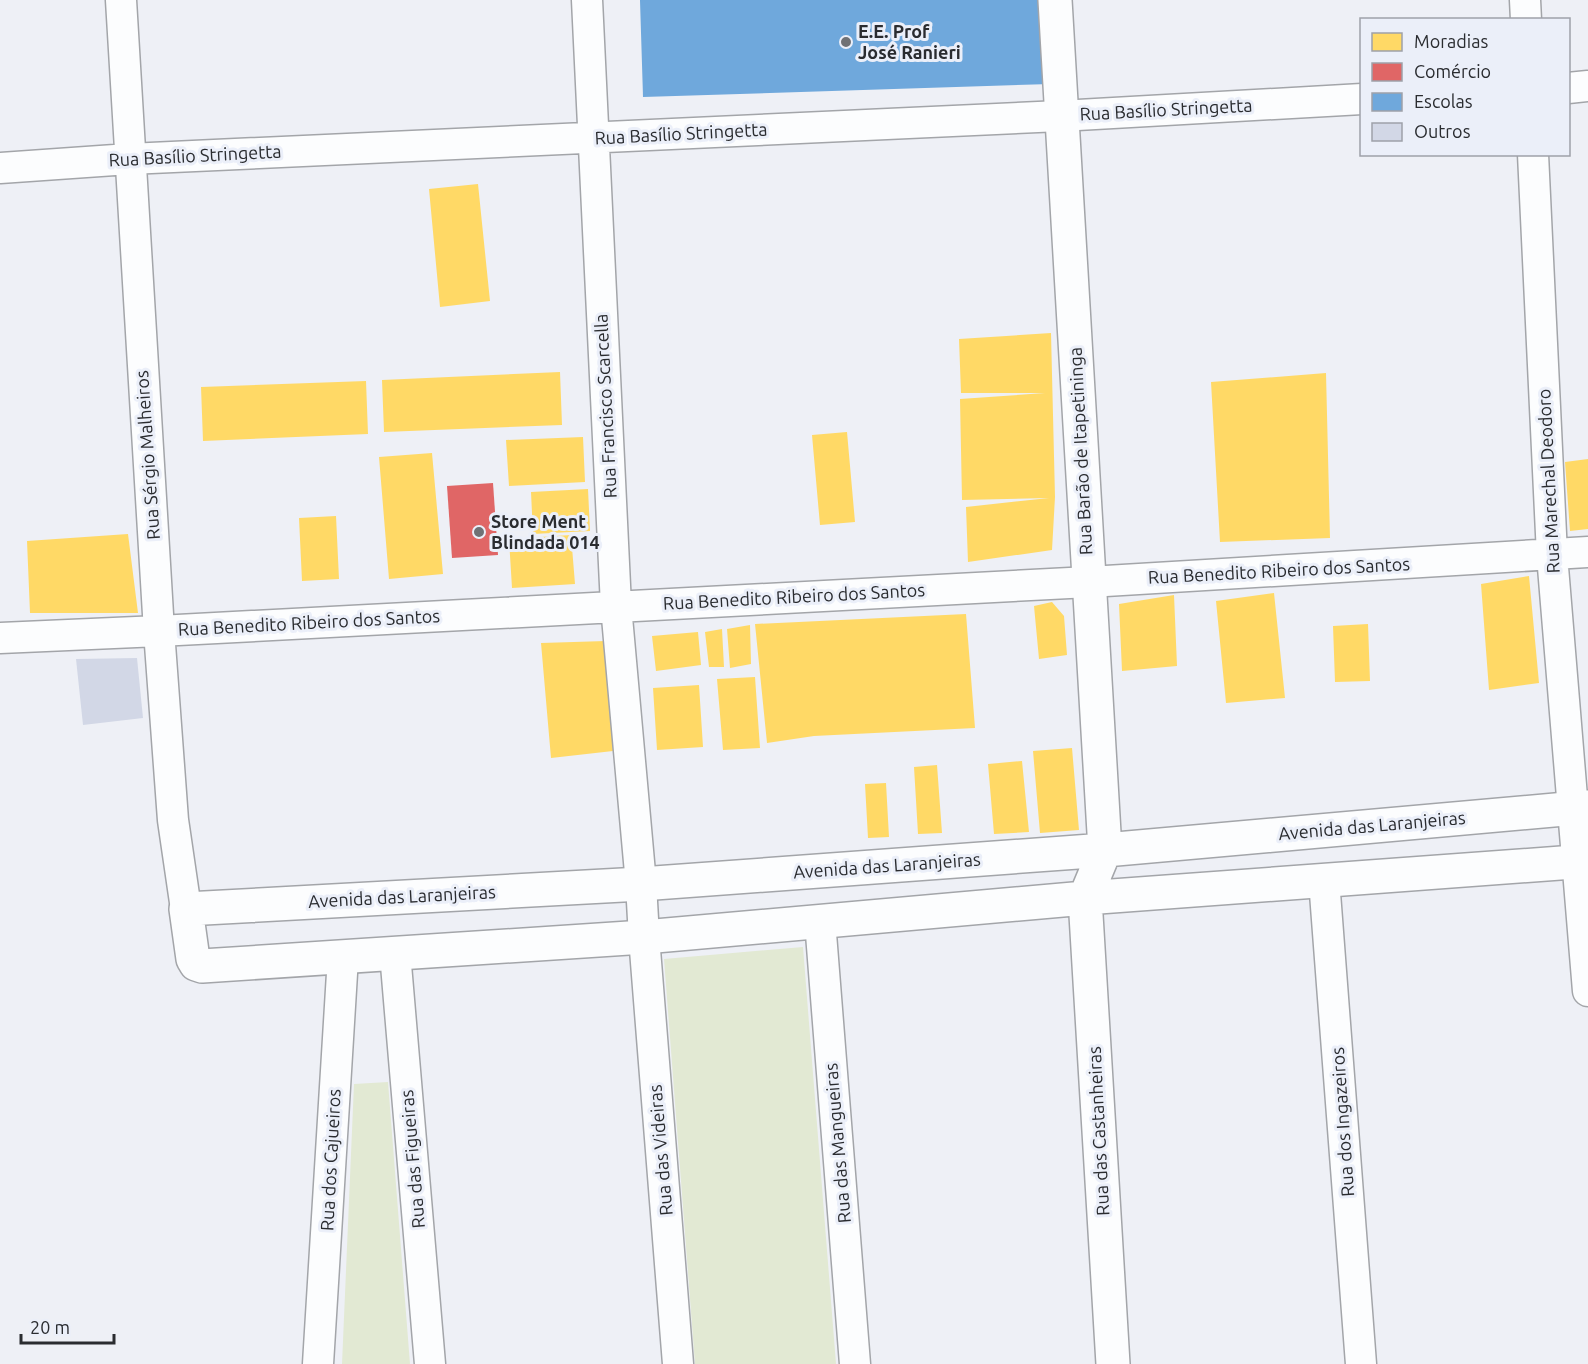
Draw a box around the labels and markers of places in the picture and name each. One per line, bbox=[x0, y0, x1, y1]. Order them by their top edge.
place label: E.E. Prof José Ranieri bbox=[858, 21, 961, 62]
marker: E.E. Prof José Ranieri bbox=[839, 35, 853, 49]
place label: Store Ment Blindada 014 bbox=[491, 511, 600, 552]
marker: Store Ment Blindada 014 bbox=[472, 525, 486, 539]

